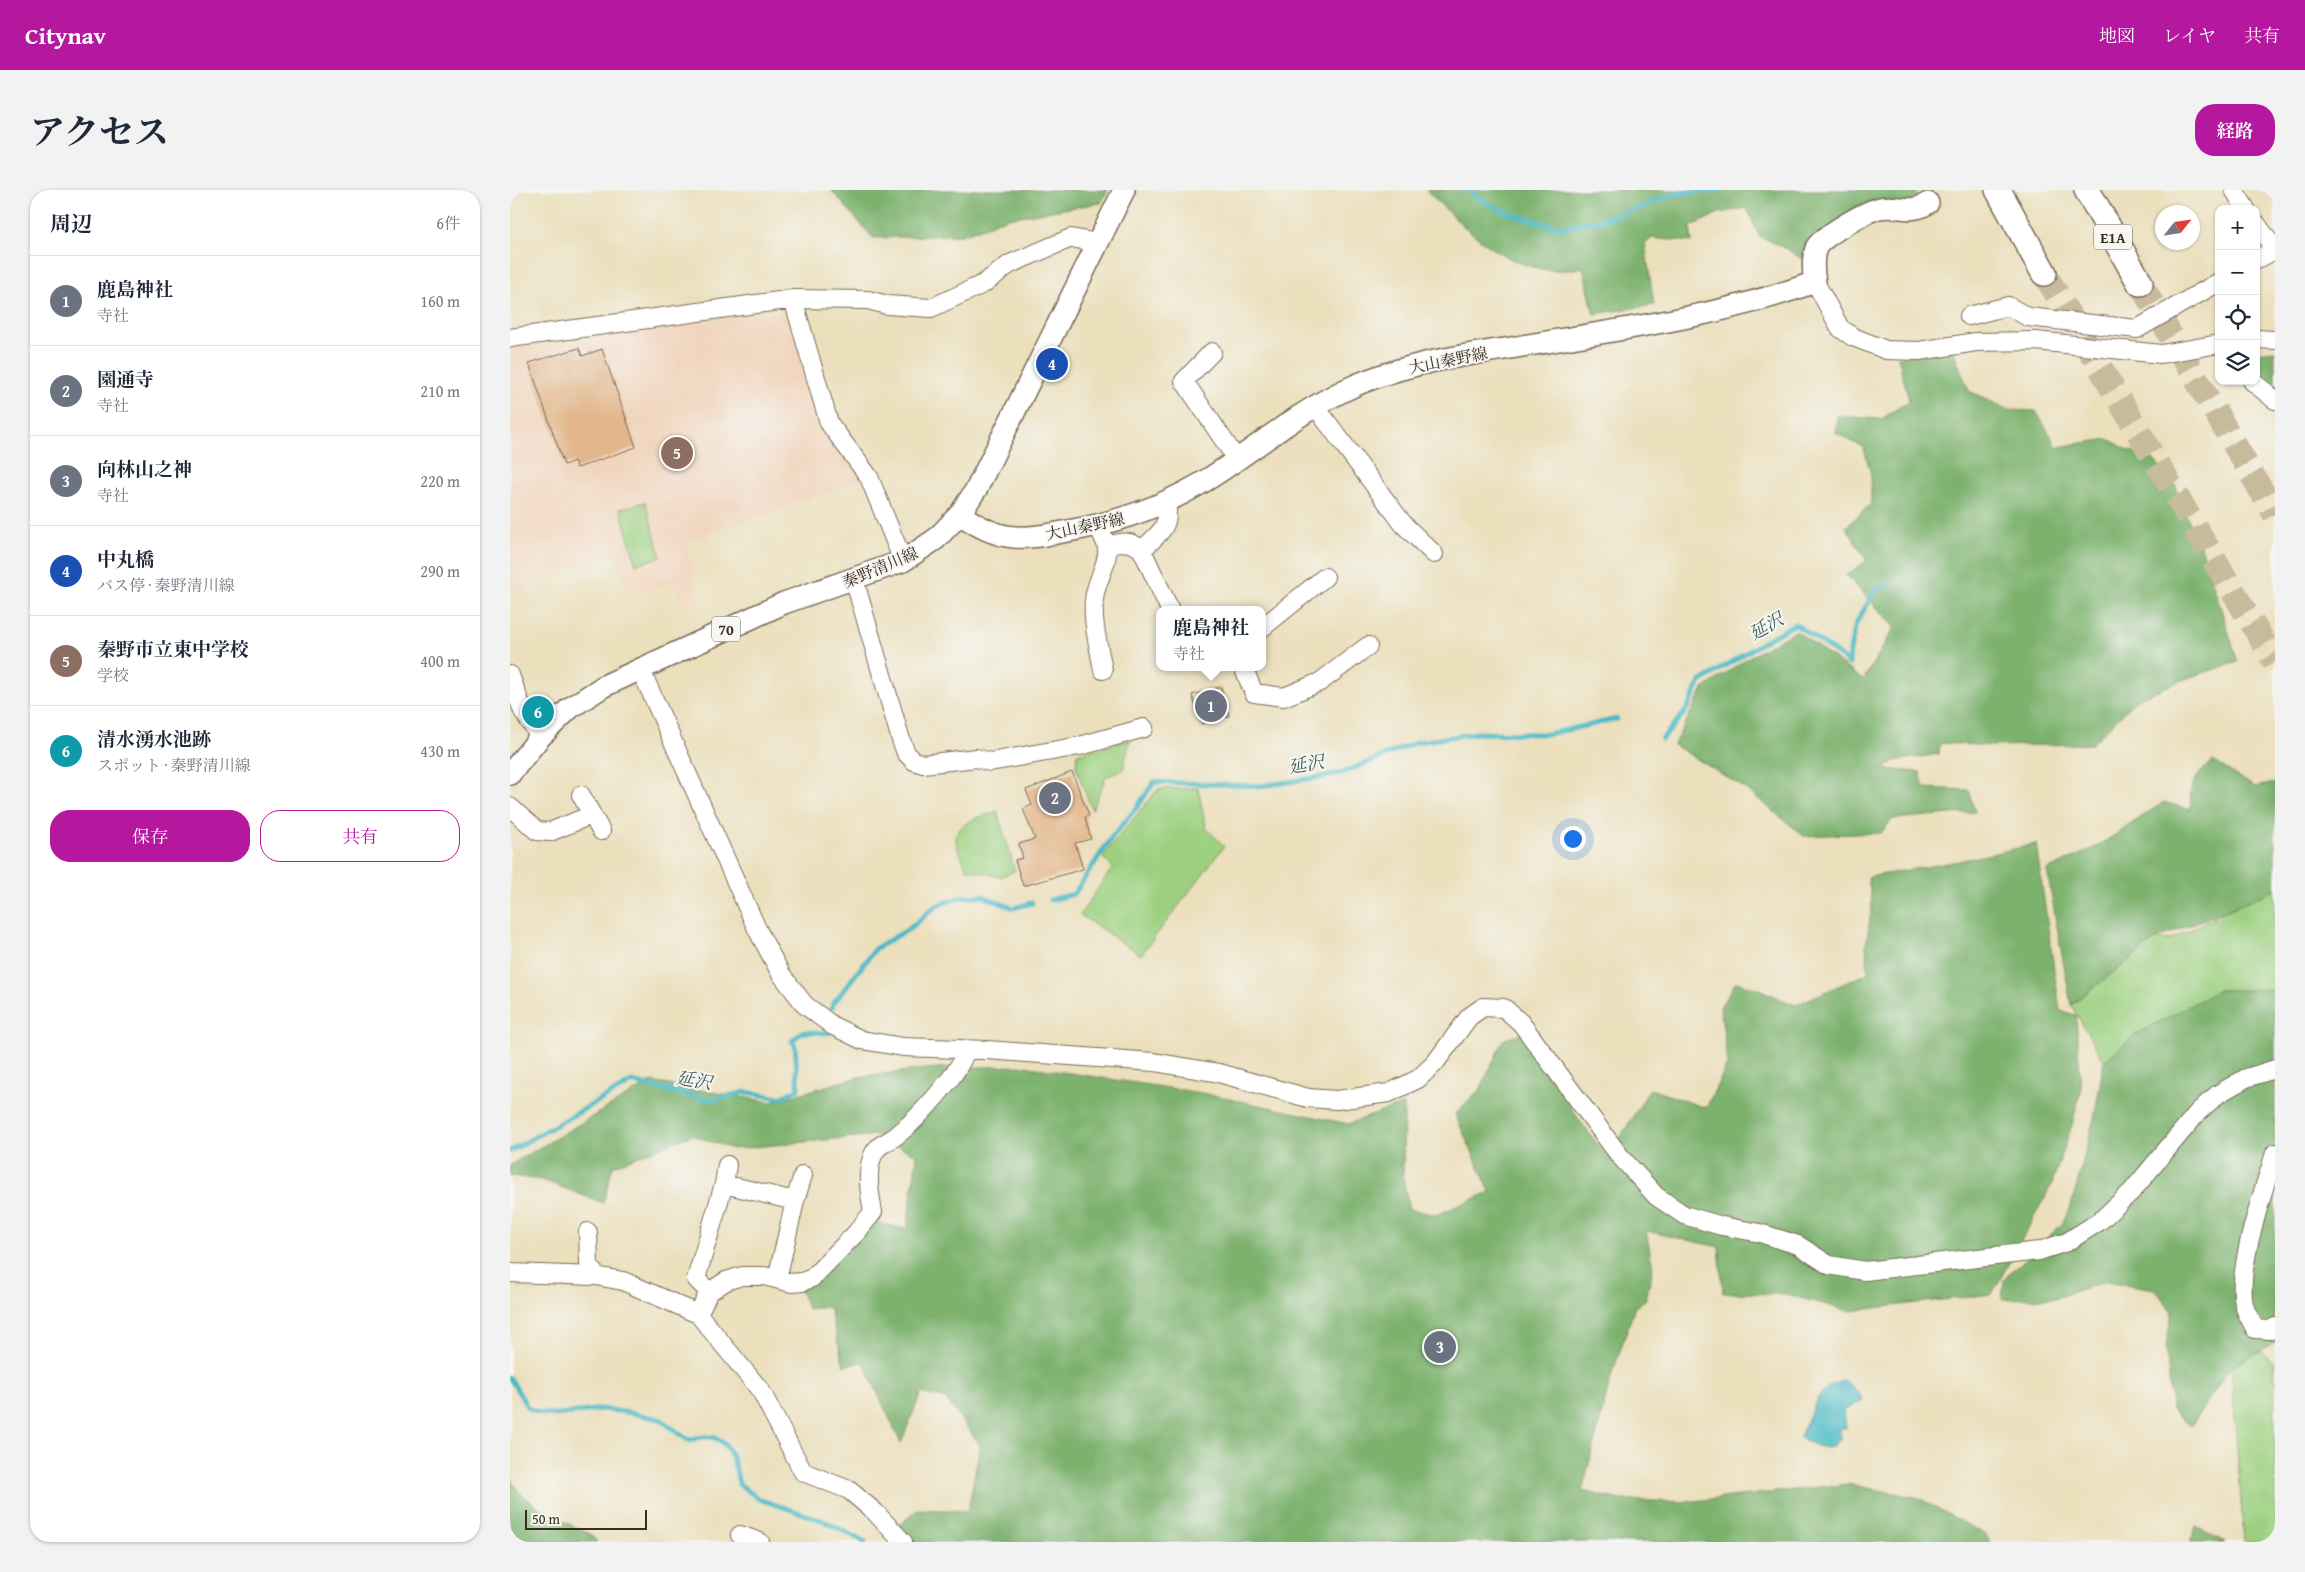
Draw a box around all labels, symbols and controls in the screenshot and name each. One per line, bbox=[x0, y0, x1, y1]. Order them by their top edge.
text: Citynav bbox=[25, 18, 106, 53]
text: 地図 bbox=[2099, 22, 2135, 49]
text: レイヤ bbox=[2163, 22, 2216, 49]
text: 共有 bbox=[2244, 22, 2280, 49]
button: 経路 bbox=[2195, 104, 2275, 156]
text: アクセス bbox=[30, 106, 169, 157]
north arrow bbox=[2155, 205, 2200, 250]
map controls bbox=[2215, 205, 2260, 385]
button: + bbox=[2215, 205, 2260, 250]
text: 周辺 bbox=[50, 208, 92, 239]
text: 6件 bbox=[436, 211, 460, 235]
road number: E1A bbox=[2094, 224, 2132, 250]
button: − bbox=[2215, 250, 2260, 295]
text: 鹿島神社 bbox=[97, 275, 173, 303]
text: 1 bbox=[62, 289, 70, 313]
text: 160 m bbox=[420, 289, 460, 313]
button: locate bbox=[2215, 295, 2260, 340]
text: 寺社 bbox=[97, 303, 129, 327]
button: layers bbox=[2215, 340, 2260, 385]
street label: 大山秦野線 bbox=[1406, 341, 1490, 379]
pin: 4 bbox=[1036, 345, 1068, 383]
text: 園通寺 bbox=[97, 365, 154, 393]
text: 2 bbox=[62, 379, 70, 403]
text: 210 m bbox=[420, 379, 460, 403]
text: 寺社 bbox=[97, 393, 129, 417]
pin: 5 bbox=[661, 434, 693, 472]
text: 向林山之神 bbox=[97, 455, 192, 483]
text: 3 bbox=[62, 469, 70, 493]
text: 220 m bbox=[420, 469, 460, 493]
text: 寺社 bbox=[97, 483, 129, 507]
street label: 大山秦野線 bbox=[1043, 506, 1127, 546]
street label: 秦野清川線 bbox=[838, 540, 922, 594]
text: 中丸橋 bbox=[97, 545, 154, 573]
text: 4 bbox=[62, 559, 70, 583]
text: 290 m bbox=[420, 559, 460, 583]
text: バス停 · 秦野清川線 bbox=[97, 573, 235, 597]
water label: 延沢 bbox=[1744, 604, 1790, 647]
popup bbox=[1156, 606, 1266, 671]
text: 鹿島神社 bbox=[1173, 613, 1249, 641]
road number: 70 bbox=[712, 616, 740, 642]
text: 秦野市立東中学校 bbox=[97, 635, 249, 663]
text: 寺社 bbox=[1173, 641, 1205, 665]
text: 5 bbox=[62, 649, 70, 673]
text: 400 m bbox=[420, 649, 460, 673]
text: 学校 bbox=[97, 663, 129, 687]
pin: 1 bbox=[1195, 687, 1227, 725]
pin: 6 bbox=[522, 693, 554, 731]
text: 清水湧水池跡 bbox=[97, 725, 211, 753]
text: 6 bbox=[62, 739, 70, 763]
text: 430 m bbox=[420, 739, 460, 763]
water label: 延沢 bbox=[1286, 747, 1328, 780]
text: スポット · 秦野清川線 bbox=[97, 753, 251, 777]
pin: 2 bbox=[1039, 779, 1071, 817]
button: 保存 bbox=[50, 810, 250, 862]
button: 共有 bbox=[260, 810, 460, 862]
your location bbox=[1560, 826, 1586, 852]
water label: 延沢 bbox=[674, 1064, 716, 1096]
pin: 3 bbox=[1424, 1328, 1456, 1366]
scale bar bbox=[525, 1507, 648, 1530]
text: 50 m bbox=[532, 1509, 560, 1529]

